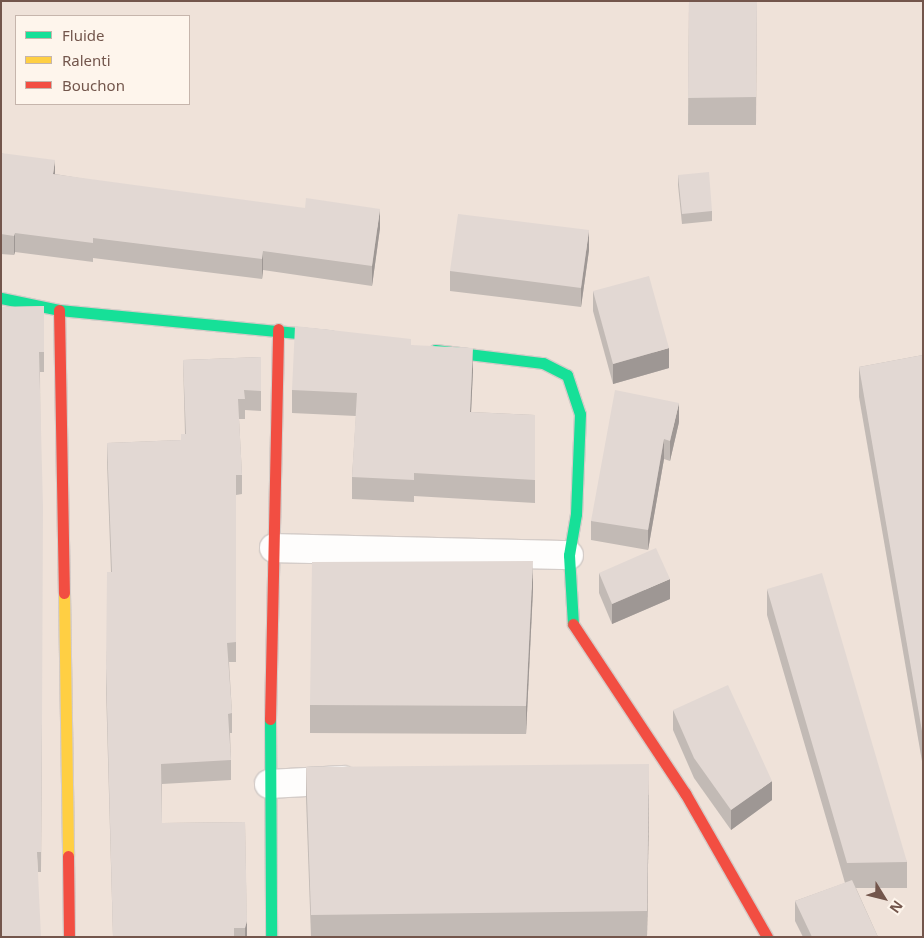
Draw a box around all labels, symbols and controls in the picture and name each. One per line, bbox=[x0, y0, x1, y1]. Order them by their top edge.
legend bbox=[15, 15, 190, 105]
text: Fluide bbox=[62, 25, 104, 45]
text: Ralenti bbox=[62, 50, 111, 70]
text: Bouchon bbox=[62, 75, 125, 95]
north arrow bbox=[859, 873, 909, 923]
text: N bbox=[886, 897, 908, 917]

